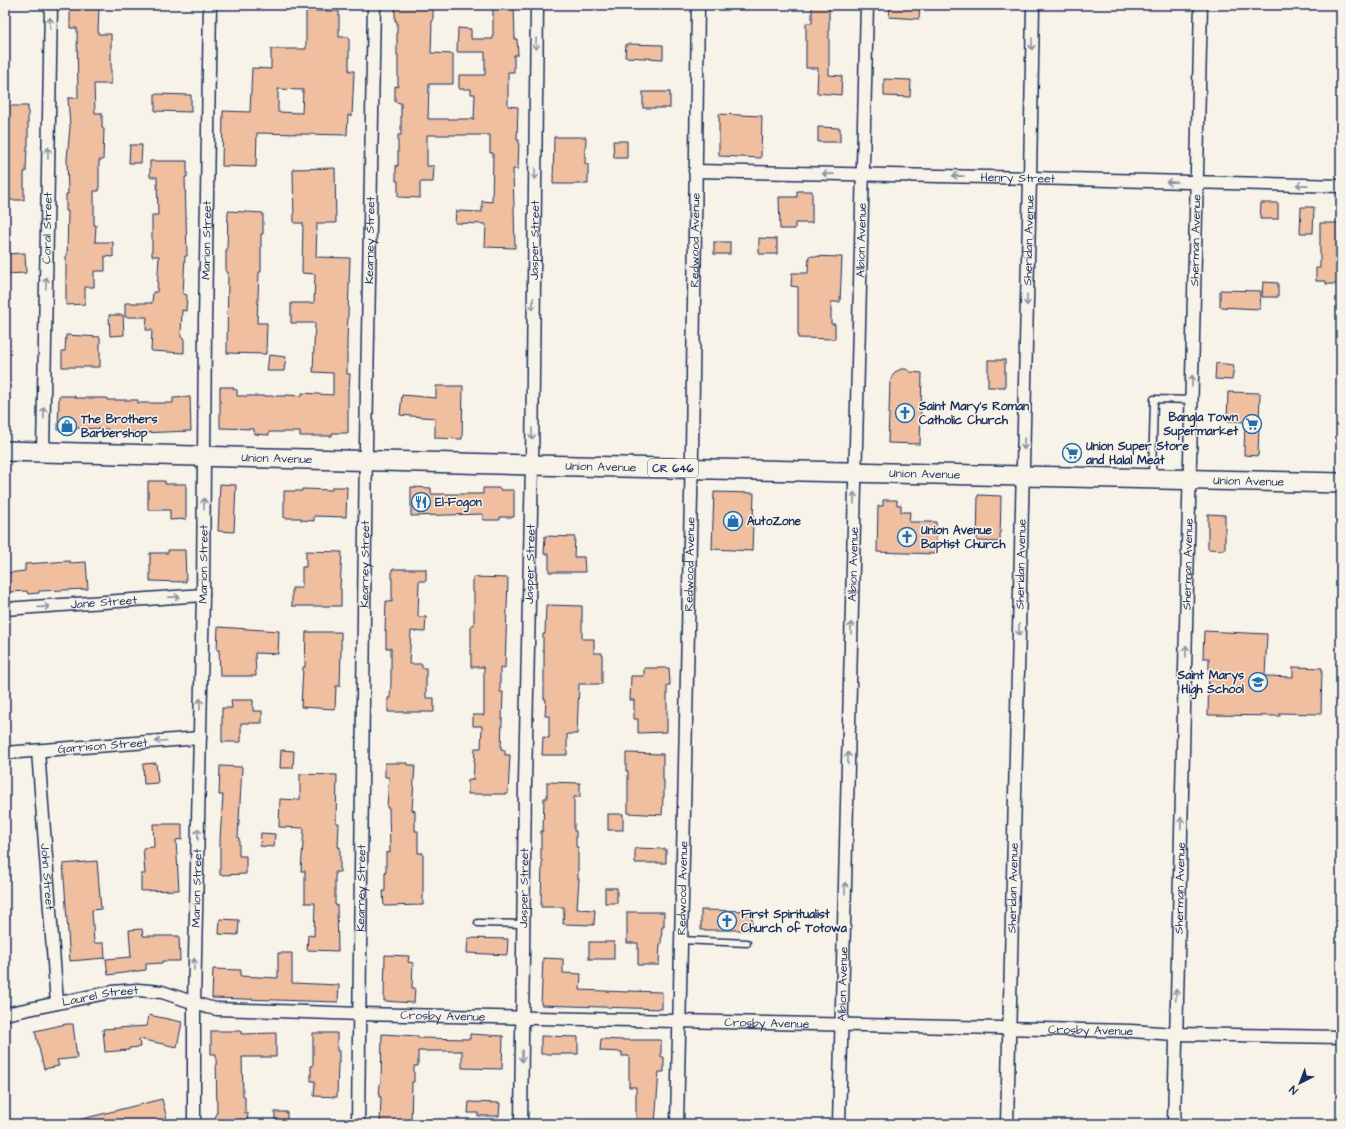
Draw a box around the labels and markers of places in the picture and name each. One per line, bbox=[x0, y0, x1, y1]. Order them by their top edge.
place label: Saint Mary's Roman Catholic Church bbox=[918, 398, 1029, 429]
church icon: Saint Mary's Roman Catholic Church bbox=[894, 402, 916, 424]
place label: Bangla Town Supermarket bbox=[1163, 409, 1238, 441]
place label: The Brothers Barbershop bbox=[80, 411, 158, 443]
supermarket icon: Bangla Town Supermarket bbox=[1241, 413, 1263, 435]
shop icon: The Brothers Barbershop bbox=[56, 415, 78, 437]
place label: Union Super Store and Halal Meat bbox=[1085, 438, 1189, 469]
supermarket icon: Union Super Store and Halal Meat bbox=[1061, 442, 1083, 464]
restaurant icon: El-Fogon bbox=[410, 491, 432, 513]
place label: El-Fogon bbox=[435, 494, 482, 513]
shop icon: AutoZone bbox=[722, 510, 744, 532]
place label: AutoZone bbox=[747, 513, 802, 530]
place label: Union Avenue Baptist Church bbox=[920, 522, 1006, 554]
church icon: Union Avenue Baptist Church bbox=[896, 526, 918, 548]
place label: Saint Marys High School bbox=[1176, 667, 1244, 700]
school or university icon: Saint Marys High School bbox=[1247, 671, 1269, 693]
place label: First Spiritualist Church of Totowa bbox=[741, 906, 848, 937]
church icon: First Spiritualist Church of Totowa bbox=[716, 910, 738, 932]

